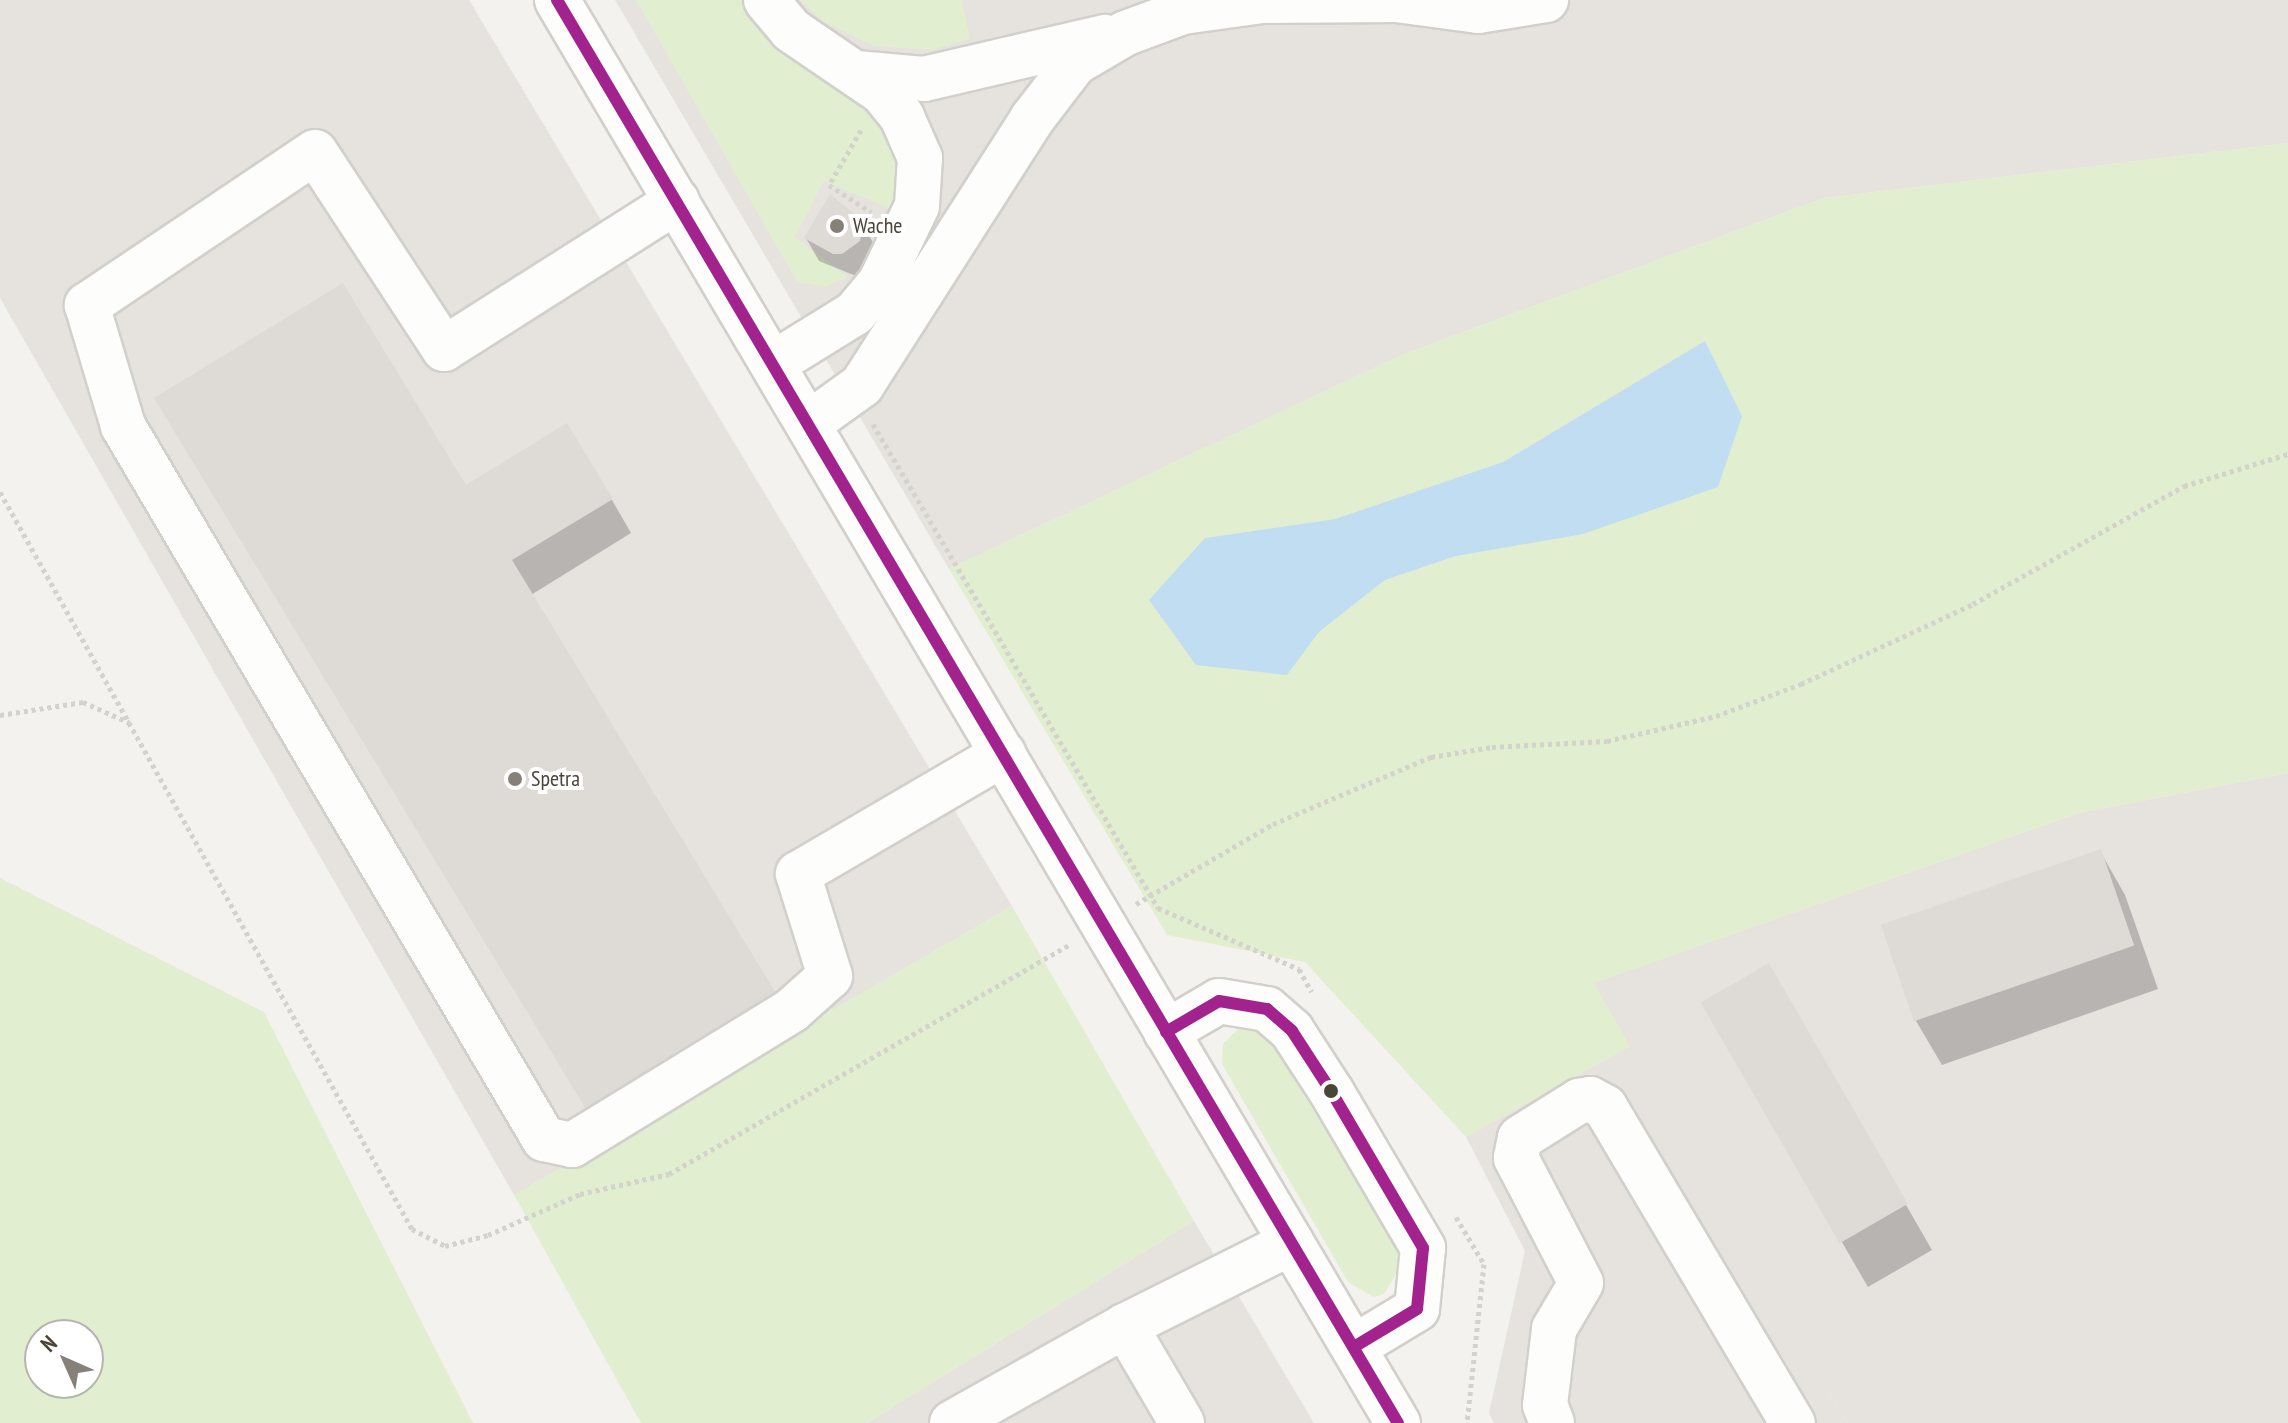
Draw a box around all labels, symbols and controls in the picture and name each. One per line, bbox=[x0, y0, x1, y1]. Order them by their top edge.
place label: Wache bbox=[853, 213, 902, 239]
marker: Wache bbox=[828, 217, 846, 235]
place label: Spetra bbox=[531, 766, 580, 792]
marker: Spetra bbox=[506, 770, 524, 788]
unlabelled marker bbox=[1323, 1083, 1339, 1099]
north arrow bbox=[24, 1319, 104, 1399]
text: N bbox=[34, 1329, 63, 1358]

